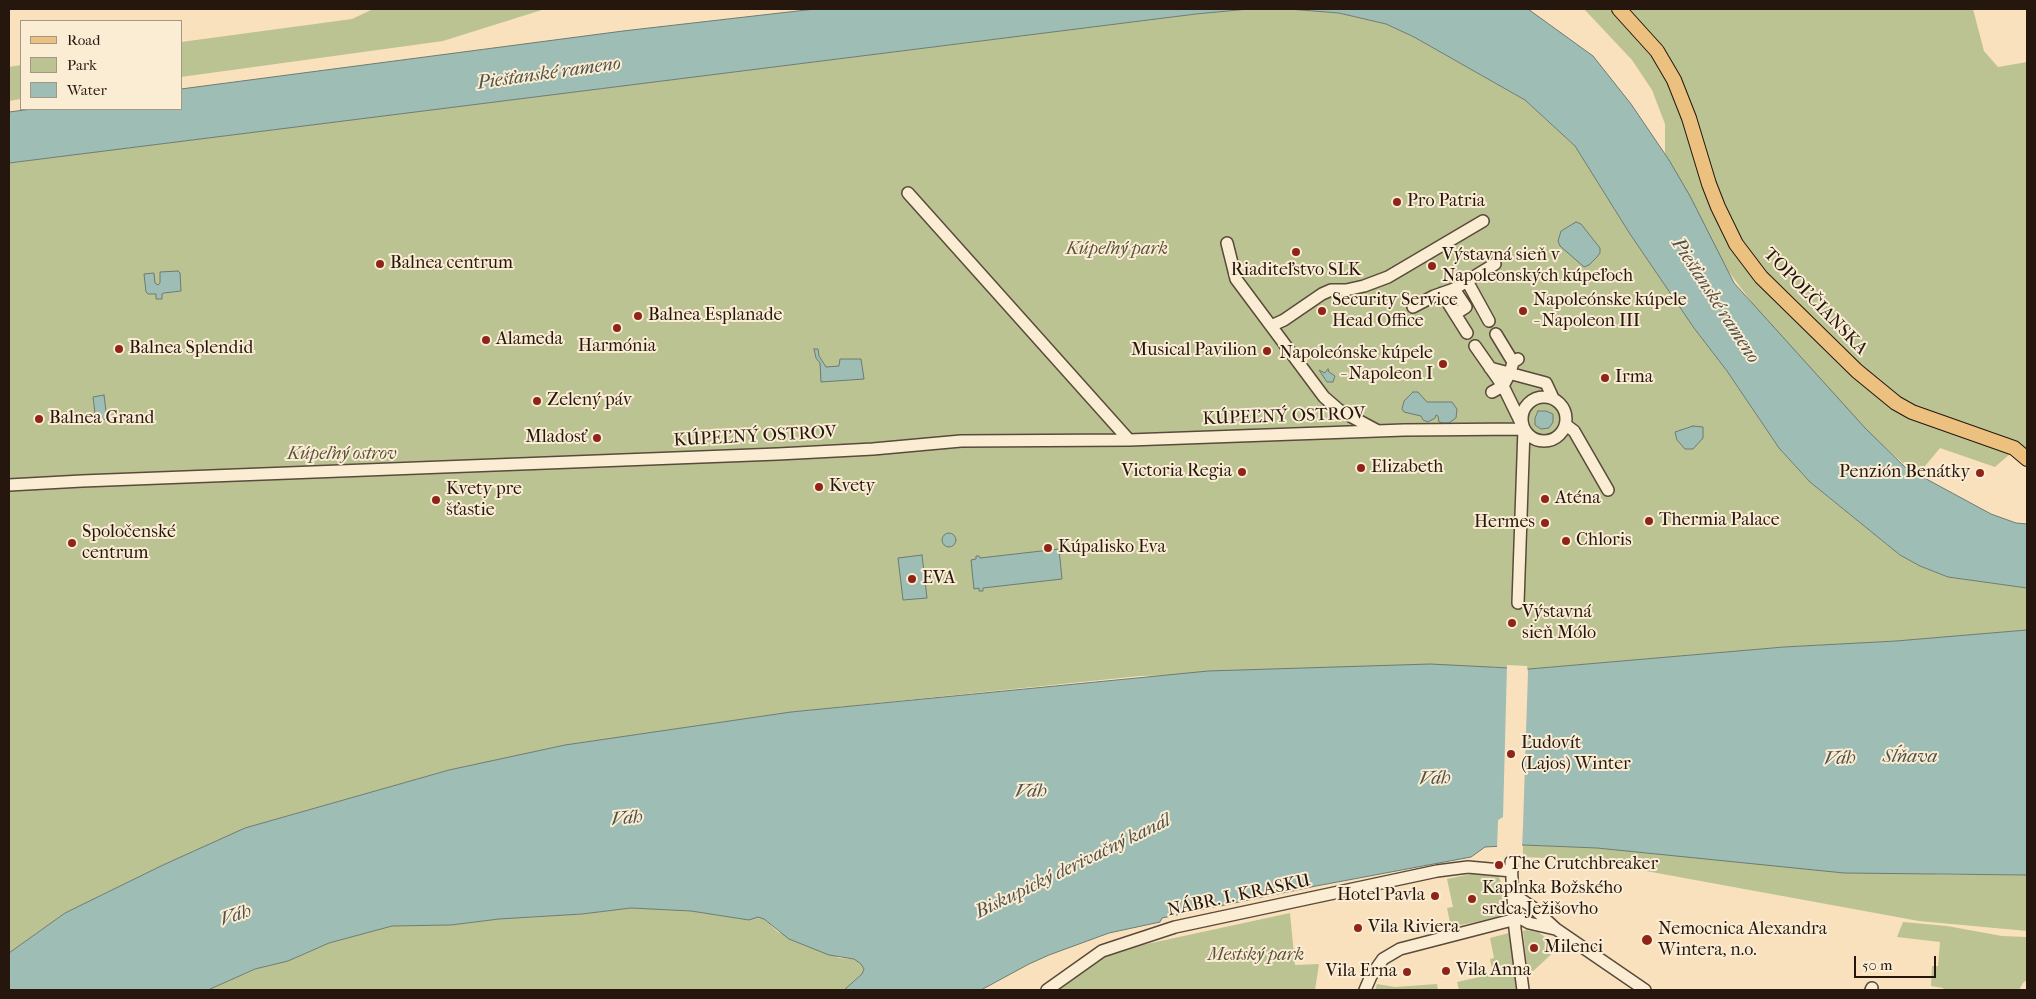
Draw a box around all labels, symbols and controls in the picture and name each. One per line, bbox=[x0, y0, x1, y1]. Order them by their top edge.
legend bbox=[20, 20, 182, 110]
text: Road bbox=[67, 31, 100, 49]
water label: Piešťanské rameno bbox=[476, 53, 622, 95]
text: Park bbox=[67, 56, 97, 74]
text: Water bbox=[67, 81, 107, 99]
place label: Pro Patria bbox=[1407, 191, 1485, 213]
marker: Pro Patria bbox=[1391, 196, 1403, 208]
water label: Piešťanské rameno bbox=[1666, 234, 1764, 368]
park label: Kúpeľný park bbox=[1066, 239, 1168, 261]
street label: TOPOĽČIANSKA bbox=[1758, 244, 1872, 360]
place label: Výstavná sieň v Napoleonských kúpeľoch bbox=[1442, 245, 1633, 288]
marker: Riaditeľstvo SLK bbox=[1290, 246, 1302, 258]
place label: Balnea centrum bbox=[390, 253, 513, 275]
marker: Balnea centrum bbox=[374, 258, 386, 270]
place label: Riaditeľstvo SLK bbox=[1231, 260, 1361, 282]
marker: Výstavná sieň v Napoleonských kúpeľoch bbox=[1426, 260, 1438, 272]
place label: Security Service Head Office bbox=[1332, 290, 1458, 332]
place label: Napoleónske kúpele - Napoleon III bbox=[1533, 290, 1687, 332]
place label: Balnea Esplanade bbox=[648, 305, 782, 327]
marker: Security Service Head Office bbox=[1316, 305, 1328, 317]
marker: Napoleónske kúpele - Napoleon III bbox=[1517, 305, 1529, 317]
marker: Balnea Esplanade bbox=[632, 310, 644, 322]
marker: Harmónia bbox=[611, 322, 623, 334]
place label: Alameda bbox=[496, 329, 563, 351]
marker: Alameda bbox=[480, 334, 492, 346]
place label: Harmónia bbox=[578, 336, 656, 358]
place label: Balnea Splendid bbox=[129, 338, 253, 360]
place label: Musical Pavilion bbox=[1131, 340, 1257, 362]
marker: Balnea Splendid bbox=[113, 343, 125, 355]
place label: Napoleónske kúpele - Napoleon I bbox=[1279, 343, 1433, 386]
marker: Musical Pavilion bbox=[1261, 345, 1273, 357]
marker: Napoleónske kúpele - Napoleon I bbox=[1437, 358, 1449, 370]
place label: Irma bbox=[1615, 367, 1653, 389]
marker: Irma bbox=[1599, 372, 1611, 384]
place label: Zelený páv bbox=[547, 390, 632, 412]
marker: Zelený páv bbox=[531, 395, 543, 407]
street label: KÚPEĽNÝ OSTROV bbox=[1202, 403, 1366, 431]
place label: Balnea Grand bbox=[49, 408, 154, 430]
marker: Balnea Grand bbox=[33, 413, 45, 425]
street label: KÚPEĽNÝ OSTROV bbox=[673, 422, 837, 452]
place label: Mladosť bbox=[525, 427, 587, 449]
marker: Mladosť bbox=[591, 432, 603, 444]
park label: Kúpeľný ostrov bbox=[287, 444, 397, 466]
place label: Elizabeth bbox=[1371, 457, 1443, 479]
place label: Victoria Regia bbox=[1122, 461, 1232, 483]
marker: Elizabeth bbox=[1355, 462, 1367, 474]
place label: Penzión Benátky bbox=[1839, 462, 1970, 484]
marker: Victoria Regia bbox=[1236, 466, 1248, 478]
marker: Penzión Benátky bbox=[1974, 467, 1986, 479]
place label: Kvety bbox=[829, 476, 875, 498]
place label: Kvety pre šťastie bbox=[446, 479, 522, 522]
marker: Kvety bbox=[813, 481, 825, 493]
place label: Aténa bbox=[1555, 488, 1601, 510]
marker: Aténa bbox=[1539, 493, 1551, 505]
marker: Kvety pre šťastie bbox=[430, 494, 442, 506]
place label: Thermia Palace bbox=[1659, 510, 1780, 532]
place label: Hermes bbox=[1474, 512, 1535, 534]
marker: Thermia Palace bbox=[1643, 515, 1655, 527]
marker: Hermes bbox=[1539, 517, 1551, 529]
place label: Spoločenské centrum bbox=[82, 522, 176, 564]
place label: Chloris bbox=[1576, 530, 1632, 552]
marker: Chloris bbox=[1560, 535, 1572, 547]
marker: Spoločenské centrum bbox=[66, 537, 78, 549]
place label: Kúpalisko Eva bbox=[1058, 537, 1166, 559]
marker: Kúpalisko Eva bbox=[1042, 542, 1054, 554]
place label: EVA bbox=[922, 568, 955, 590]
marker: EVA bbox=[906, 573, 918, 585]
place label: Výstavná sieň Mólo bbox=[1522, 602, 1596, 644]
marker: Výstavná sieň Mólo bbox=[1506, 617, 1518, 629]
place label: Ľudovít (Lajos) Winter bbox=[1521, 733, 1631, 776]
water label: Sĺňava bbox=[1883, 746, 1937, 768]
water label: Váh bbox=[1824, 747, 1856, 771]
marker: Ľudovít (Lajos) Winter bbox=[1505, 748, 1517, 760]
water label: Váh bbox=[1419, 767, 1451, 791]
water label: Váh bbox=[1015, 780, 1047, 804]
water label: Váh bbox=[610, 806, 644, 832]
water label: Biskupický derivačný kanál bbox=[972, 810, 1174, 924]
place label: The Crutchbreaker bbox=[1509, 854, 1658, 876]
marker: The Crutchbreaker bbox=[1493, 859, 1505, 871]
street label: NÁBR. I. KRASKU bbox=[1166, 870, 1312, 922]
place label: Kaplnka Božského srdca Ježišovho bbox=[1482, 878, 1622, 921]
place label: Hotel Pavla bbox=[1337, 885, 1425, 907]
marker: Hotel Pavla bbox=[1429, 890, 1441, 902]
marker: Kaplnka Božského srdca Ježišovho bbox=[1466, 893, 1478, 905]
water label: Váh bbox=[217, 900, 255, 932]
place label: Vila Riviera bbox=[1368, 917, 1459, 939]
place label: Nemocnica Alexandra Wintera, n.o. bbox=[1658, 919, 1827, 962]
marker: Vila Riviera bbox=[1352, 922, 1364, 934]
marker: Nemocnica Alexandra Wintera, n.o. bbox=[1640, 933, 1654, 947]
place label: Milenci bbox=[1544, 937, 1603, 959]
marker: Milenci bbox=[1528, 942, 1540, 954]
park label: Mestský park bbox=[1208, 945, 1304, 967]
scale bar bbox=[1856, 946, 1938, 978]
text: 50 m bbox=[1862, 956, 1892, 974]
place label: Vila Anna bbox=[1456, 960, 1531, 982]
place label: Vila Erna bbox=[1325, 961, 1397, 983]
marker: Vila Anna bbox=[1440, 965, 1452, 977]
marker: Vila Erna bbox=[1401, 966, 1413, 978]

